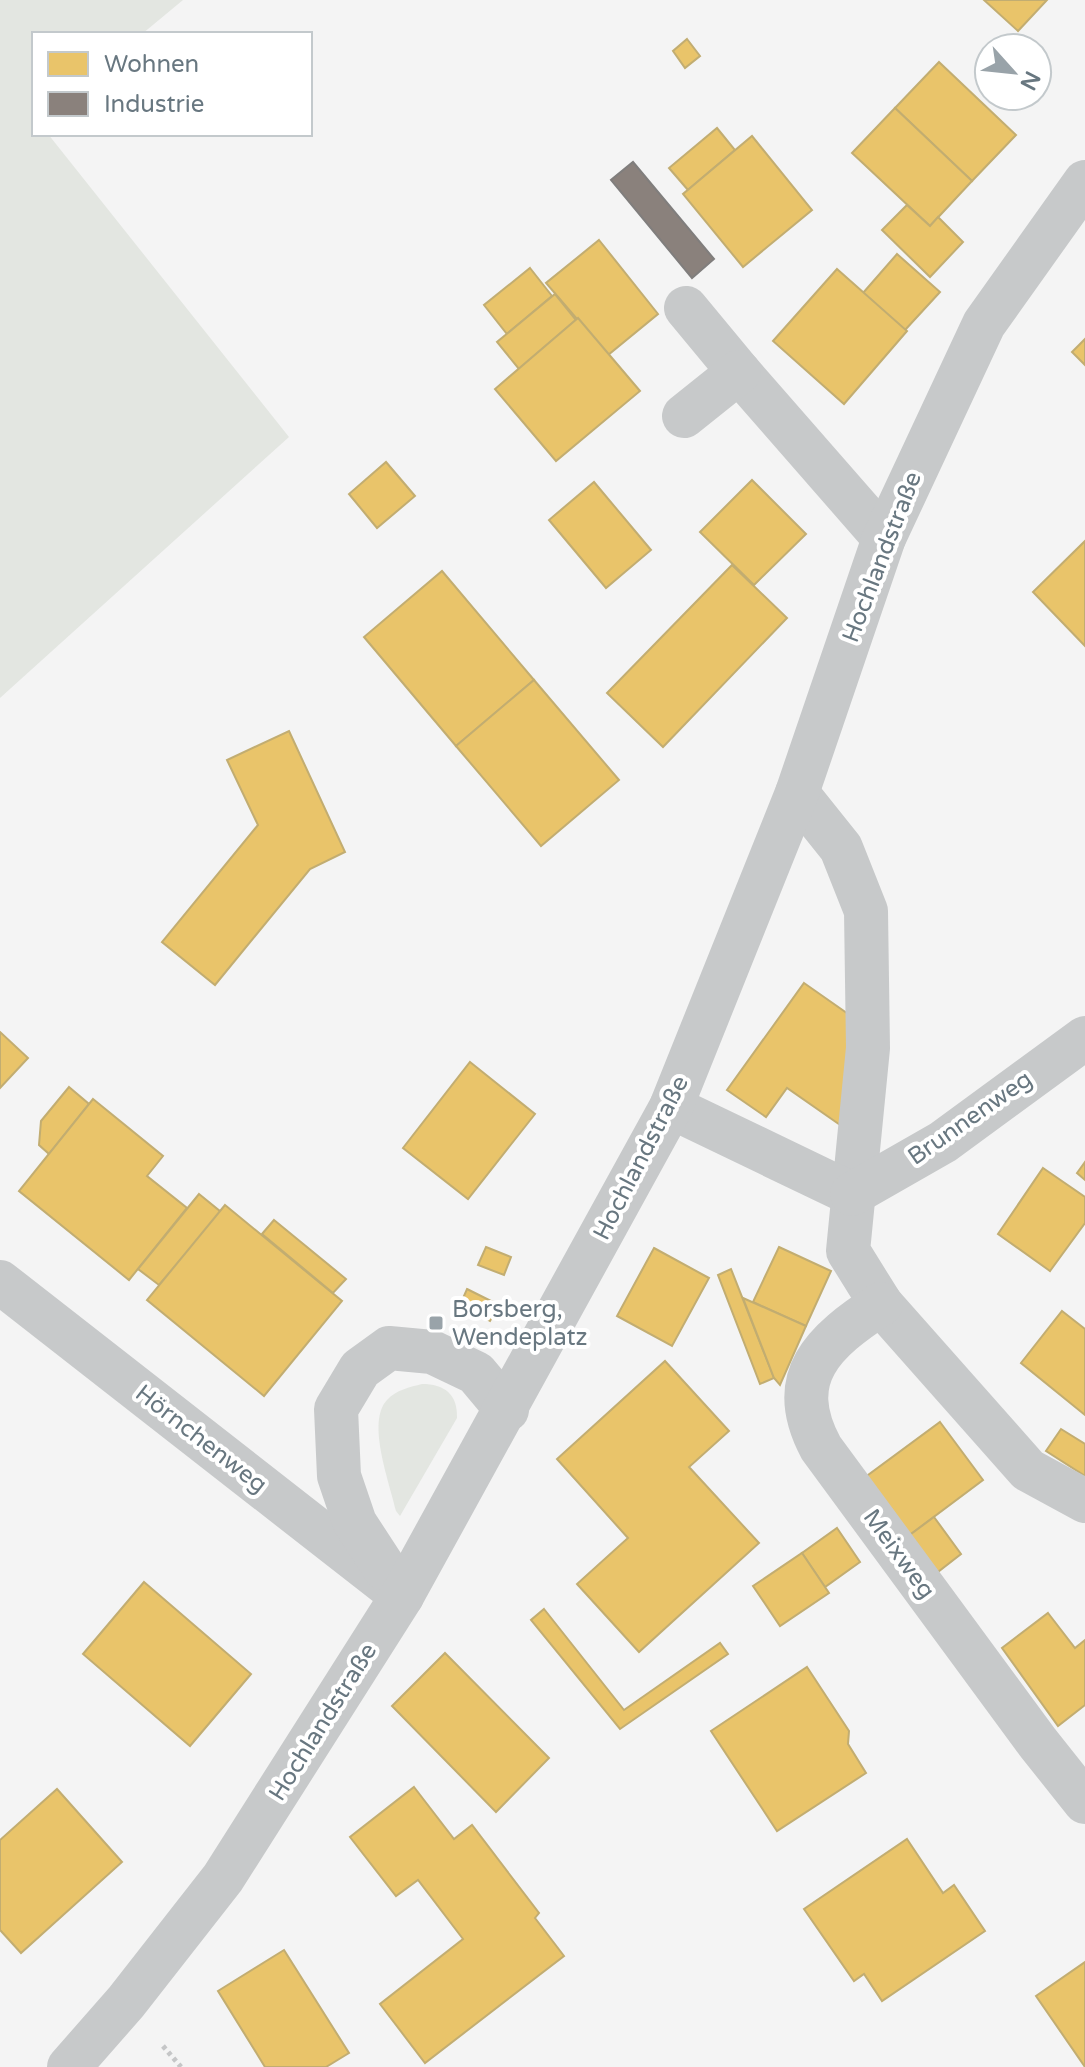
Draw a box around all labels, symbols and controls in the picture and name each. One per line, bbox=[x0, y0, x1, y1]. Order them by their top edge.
legend bbox=[32, 32, 312, 136]
north arrow bbox=[973, 32, 1053, 112]
text: Wohnen bbox=[104, 50, 199, 79]
text: N bbox=[1014, 67, 1046, 94]
text: Industrie bbox=[104, 90, 204, 119]
street label: Hochlandstraße bbox=[836, 468, 928, 646]
street label: Brunnenweg bbox=[902, 1065, 1038, 1171]
street label: Hochlandstraße bbox=[587, 1071, 695, 1245]
place label: Borsberg, Wendeplatz bbox=[452, 1295, 588, 1352]
marker: Borsberg, Wendeplatz bbox=[427, 1314, 445, 1332]
street label: Hörnchenweg bbox=[129, 1379, 273, 1499]
street label: Meixweg bbox=[857, 1504, 941, 1604]
street label: Hochlandstraße bbox=[263, 1638, 383, 1806]

